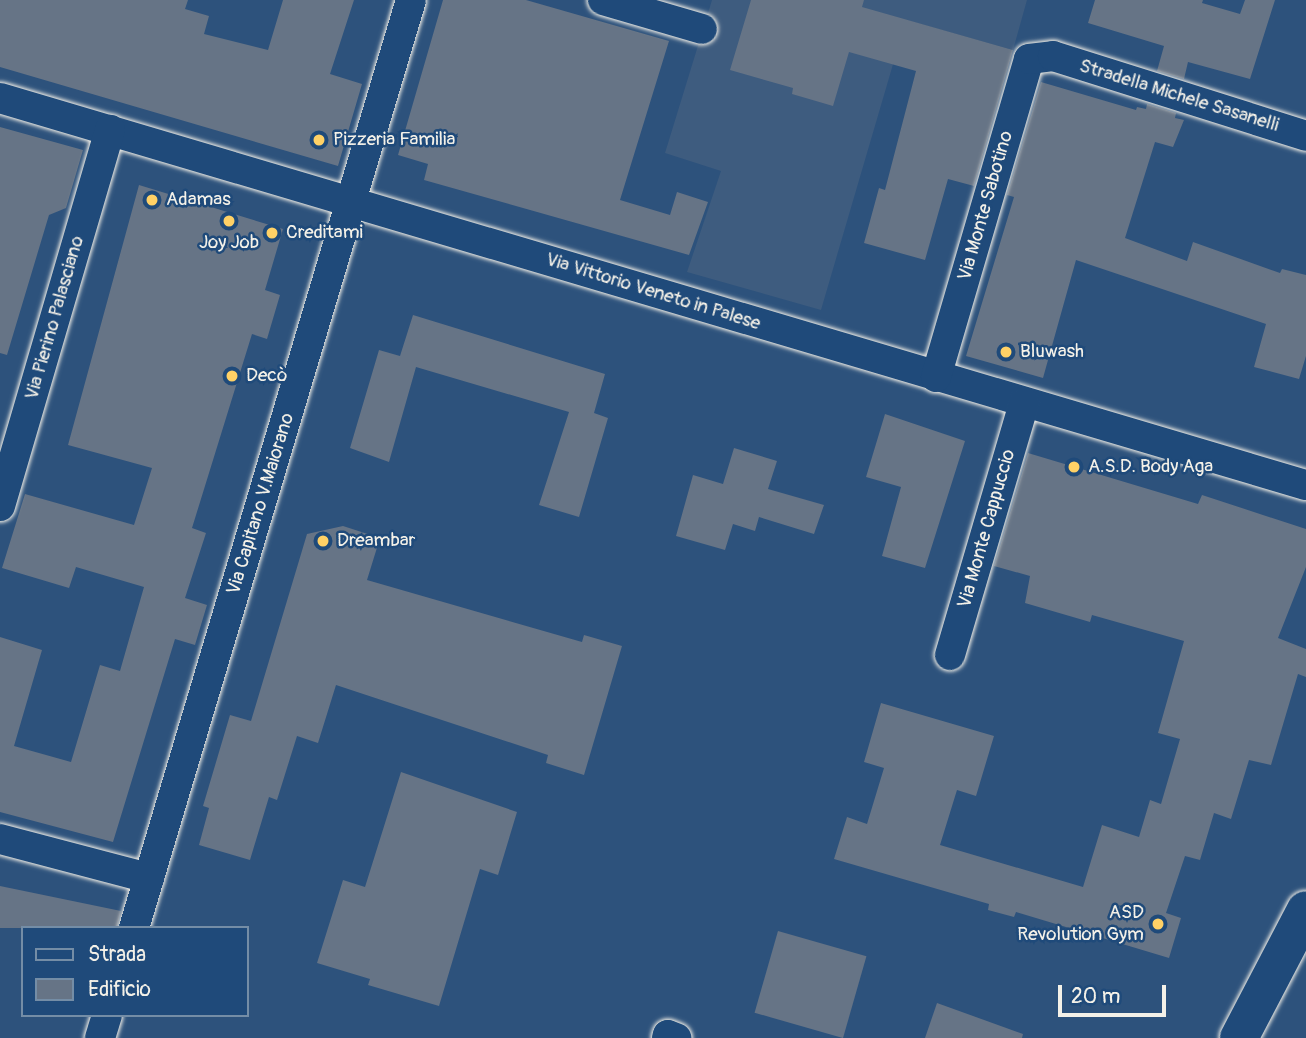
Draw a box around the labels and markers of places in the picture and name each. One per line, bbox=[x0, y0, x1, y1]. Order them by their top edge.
place label: Pizzeria Familia bbox=[333, 129, 455, 151]
marker: Pizzeria Familia bbox=[311, 132, 327, 148]
place label: Adamas bbox=[166, 189, 231, 211]
marker: Adamas bbox=[144, 192, 160, 208]
marker: Joy Job bbox=[221, 213, 237, 229]
place label: Creditami bbox=[286, 222, 363, 244]
marker: Creditami bbox=[264, 225, 280, 241]
place label: Joy Job bbox=[199, 232, 259, 254]
place label: Bluwash bbox=[1020, 341, 1084, 363]
marker: Bluwash bbox=[998, 344, 1014, 360]
place label: Decò bbox=[246, 365, 287, 387]
marker: Decò bbox=[224, 368, 240, 384]
place label: A.S.D. Body Aga bbox=[1088, 456, 1213, 478]
marker: A.S.D. Body Aga bbox=[1066, 459, 1082, 475]
place label: Dreambar bbox=[337, 530, 415, 552]
marker: Dreambar bbox=[315, 533, 331, 549]
place label: ASD Revolution Gym bbox=[1017, 902, 1144, 946]
marker: ASD Revolution Gym bbox=[1150, 916, 1166, 932]

